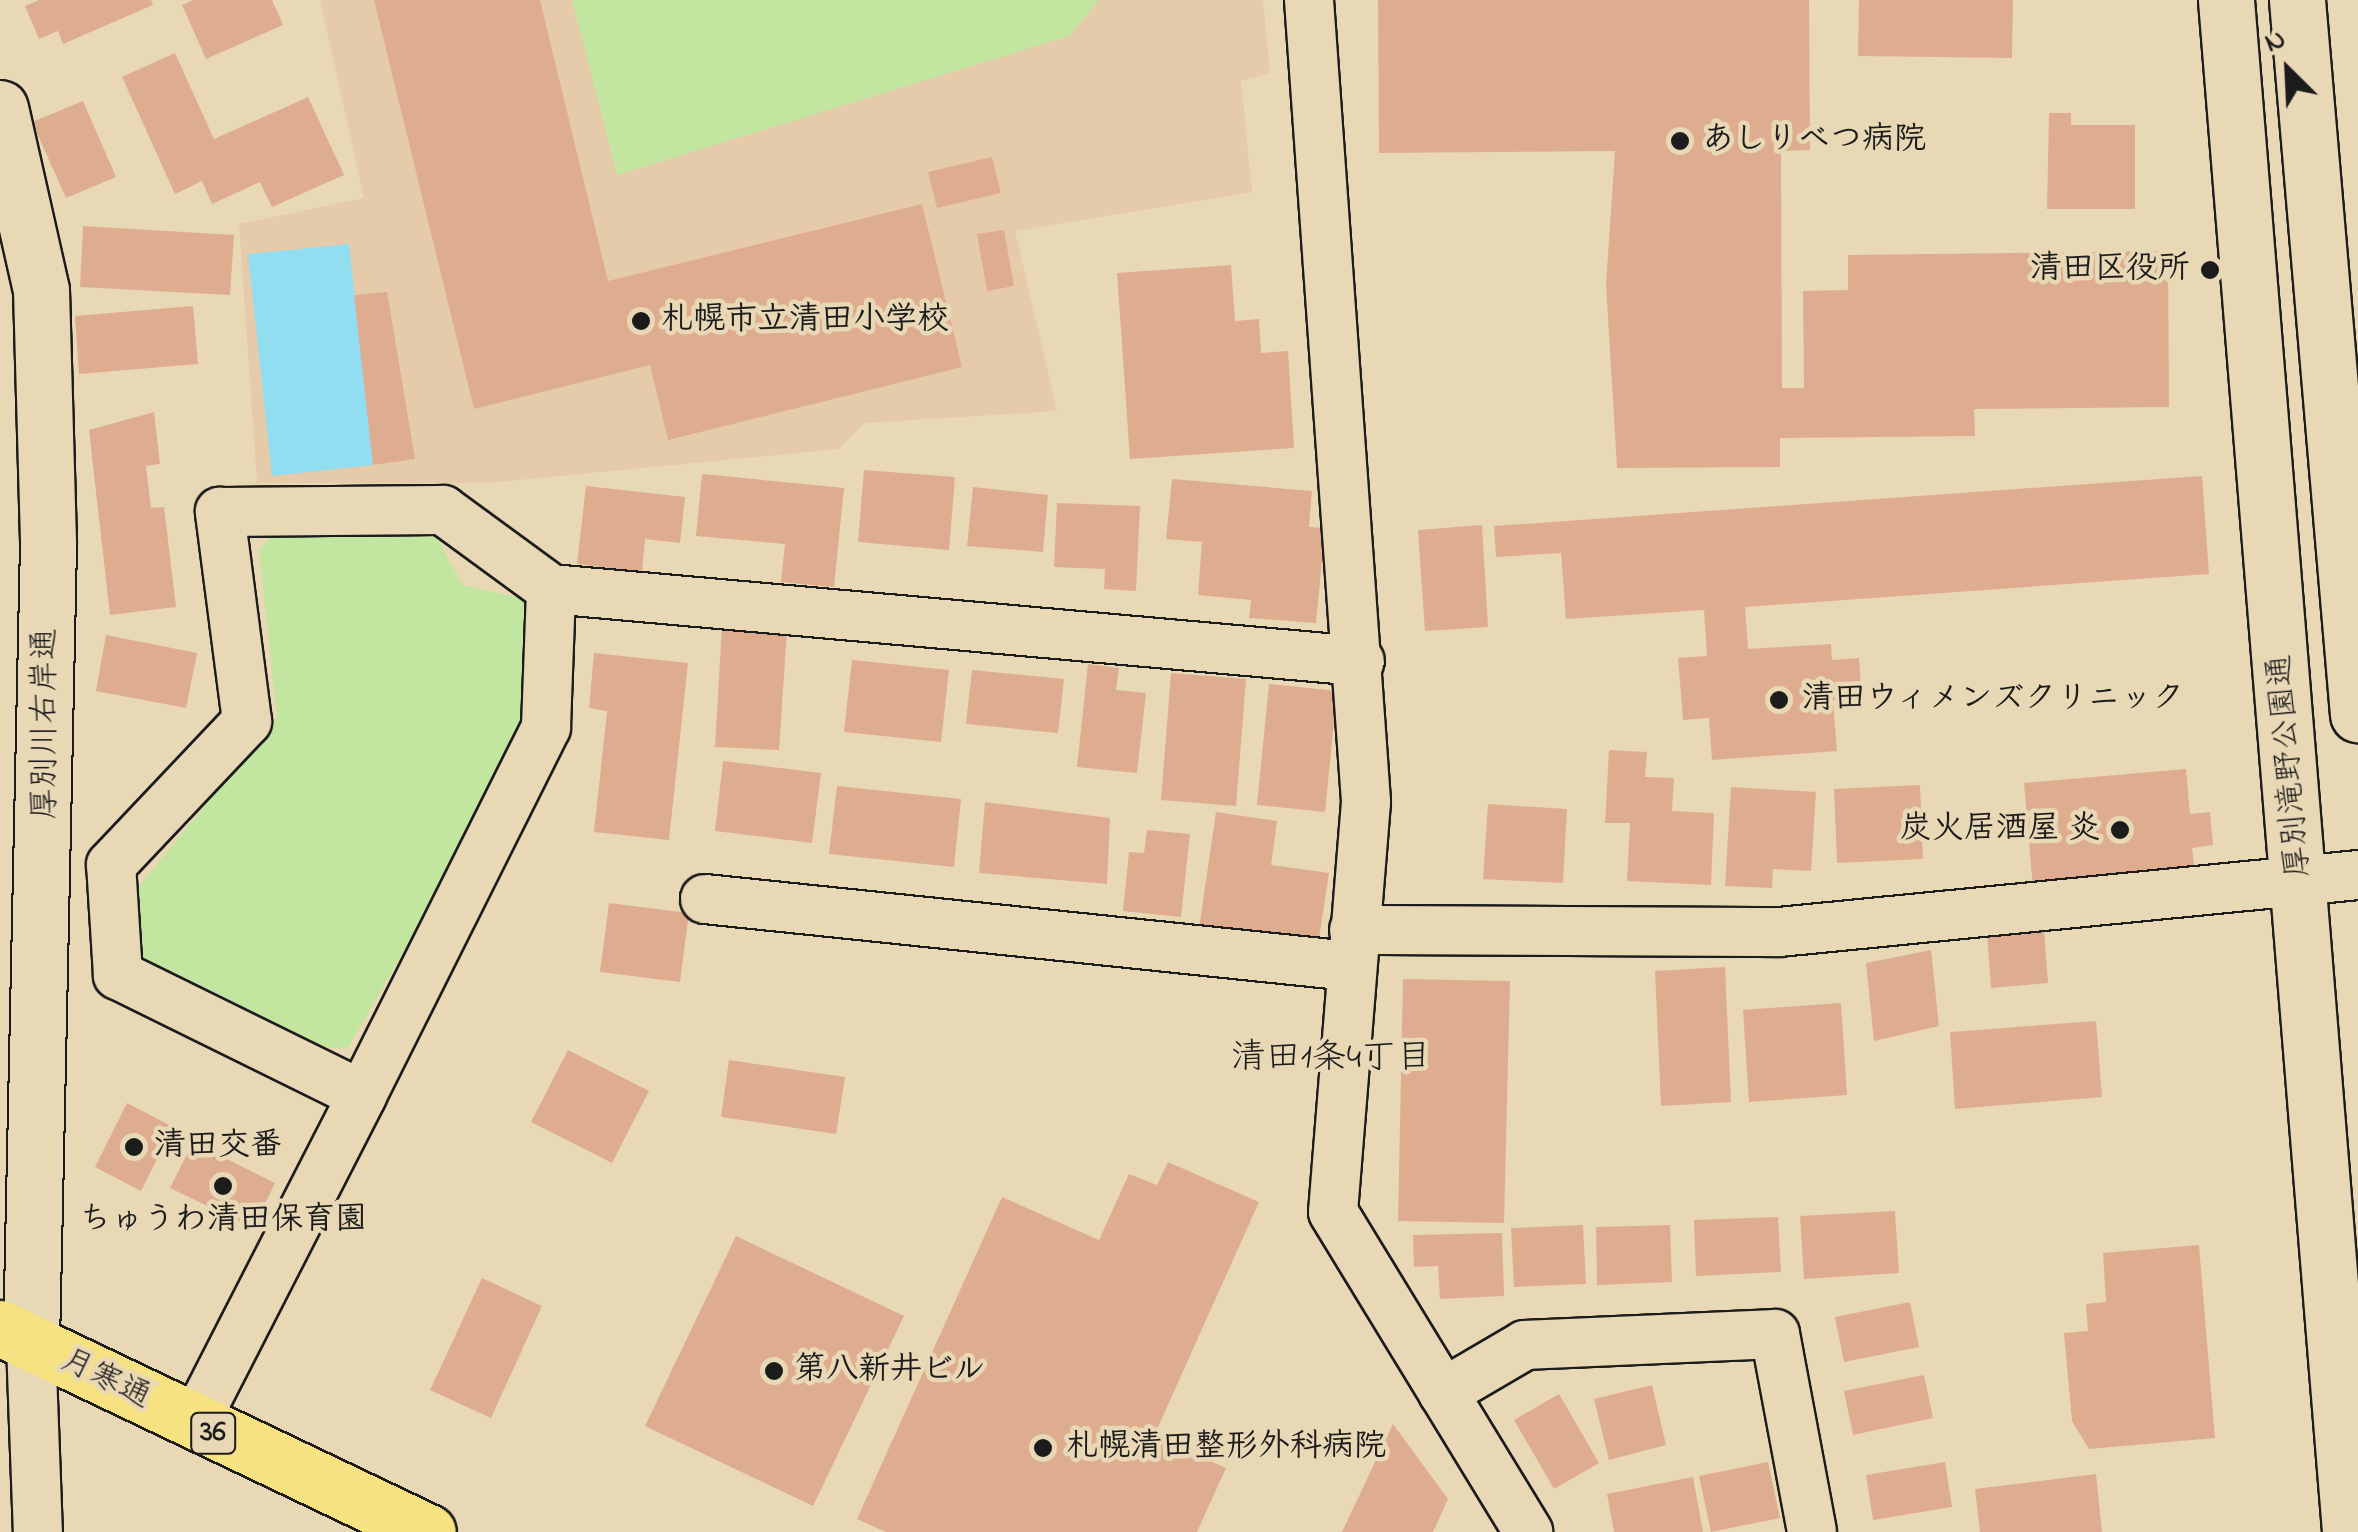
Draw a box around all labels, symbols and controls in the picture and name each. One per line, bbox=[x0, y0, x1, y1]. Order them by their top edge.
north arrow bbox=[2238, 20, 2338, 120]
text: N bbox=[2259, 20, 2293, 65]
place label: あしりべつ病院 bbox=[1702, 122, 1926, 160]
marker: あしりべつ病院 bbox=[1667, 128, 1693, 154]
place label: 清田区役所 bbox=[2030, 251, 2190, 289]
marker: 清田区役所 bbox=[2199, 259, 2221, 281]
place label: 札幌市立清田小学校 bbox=[661, 302, 949, 340]
marker: 札幌市立清田小学校 bbox=[630, 310, 652, 332]
street label: 厚別川右岸通 bbox=[28, 628, 66, 820]
street label: 厚別滝野公園通 bbox=[2262, 653, 2320, 879]
place label: 清田ウィメンズクリニック bbox=[1802, 681, 2186, 719]
marker: 清田ウィメンズクリニック bbox=[1766, 687, 1792, 713]
place label: 炭火居酒屋 炎 bbox=[1900, 811, 2100, 849]
marker: 炭火居酒屋 炎 bbox=[2109, 819, 2131, 841]
district label: 清田1条4丁目 bbox=[1231, 1038, 1431, 1080]
place label: 清田交番 bbox=[154, 1128, 282, 1166]
marker: 清田交番 bbox=[123, 1136, 145, 1158]
marker: ちゅうわ清田保育園 bbox=[212, 1175, 234, 1197]
place label: ちゅうわ清田保育園 bbox=[79, 1202, 367, 1240]
street label: 月寒通 bbox=[53, 1342, 157, 1418]
place label: 第八新井ビル bbox=[794, 1352, 986, 1390]
marker: 第八新井ビル bbox=[763, 1360, 785, 1382]
road number: 36 bbox=[188, 1408, 238, 1458]
place label: 札幌清田整形外科病院 bbox=[1066, 1429, 1386, 1467]
marker: 札幌清田整形外科病院 bbox=[1030, 1435, 1056, 1461]

